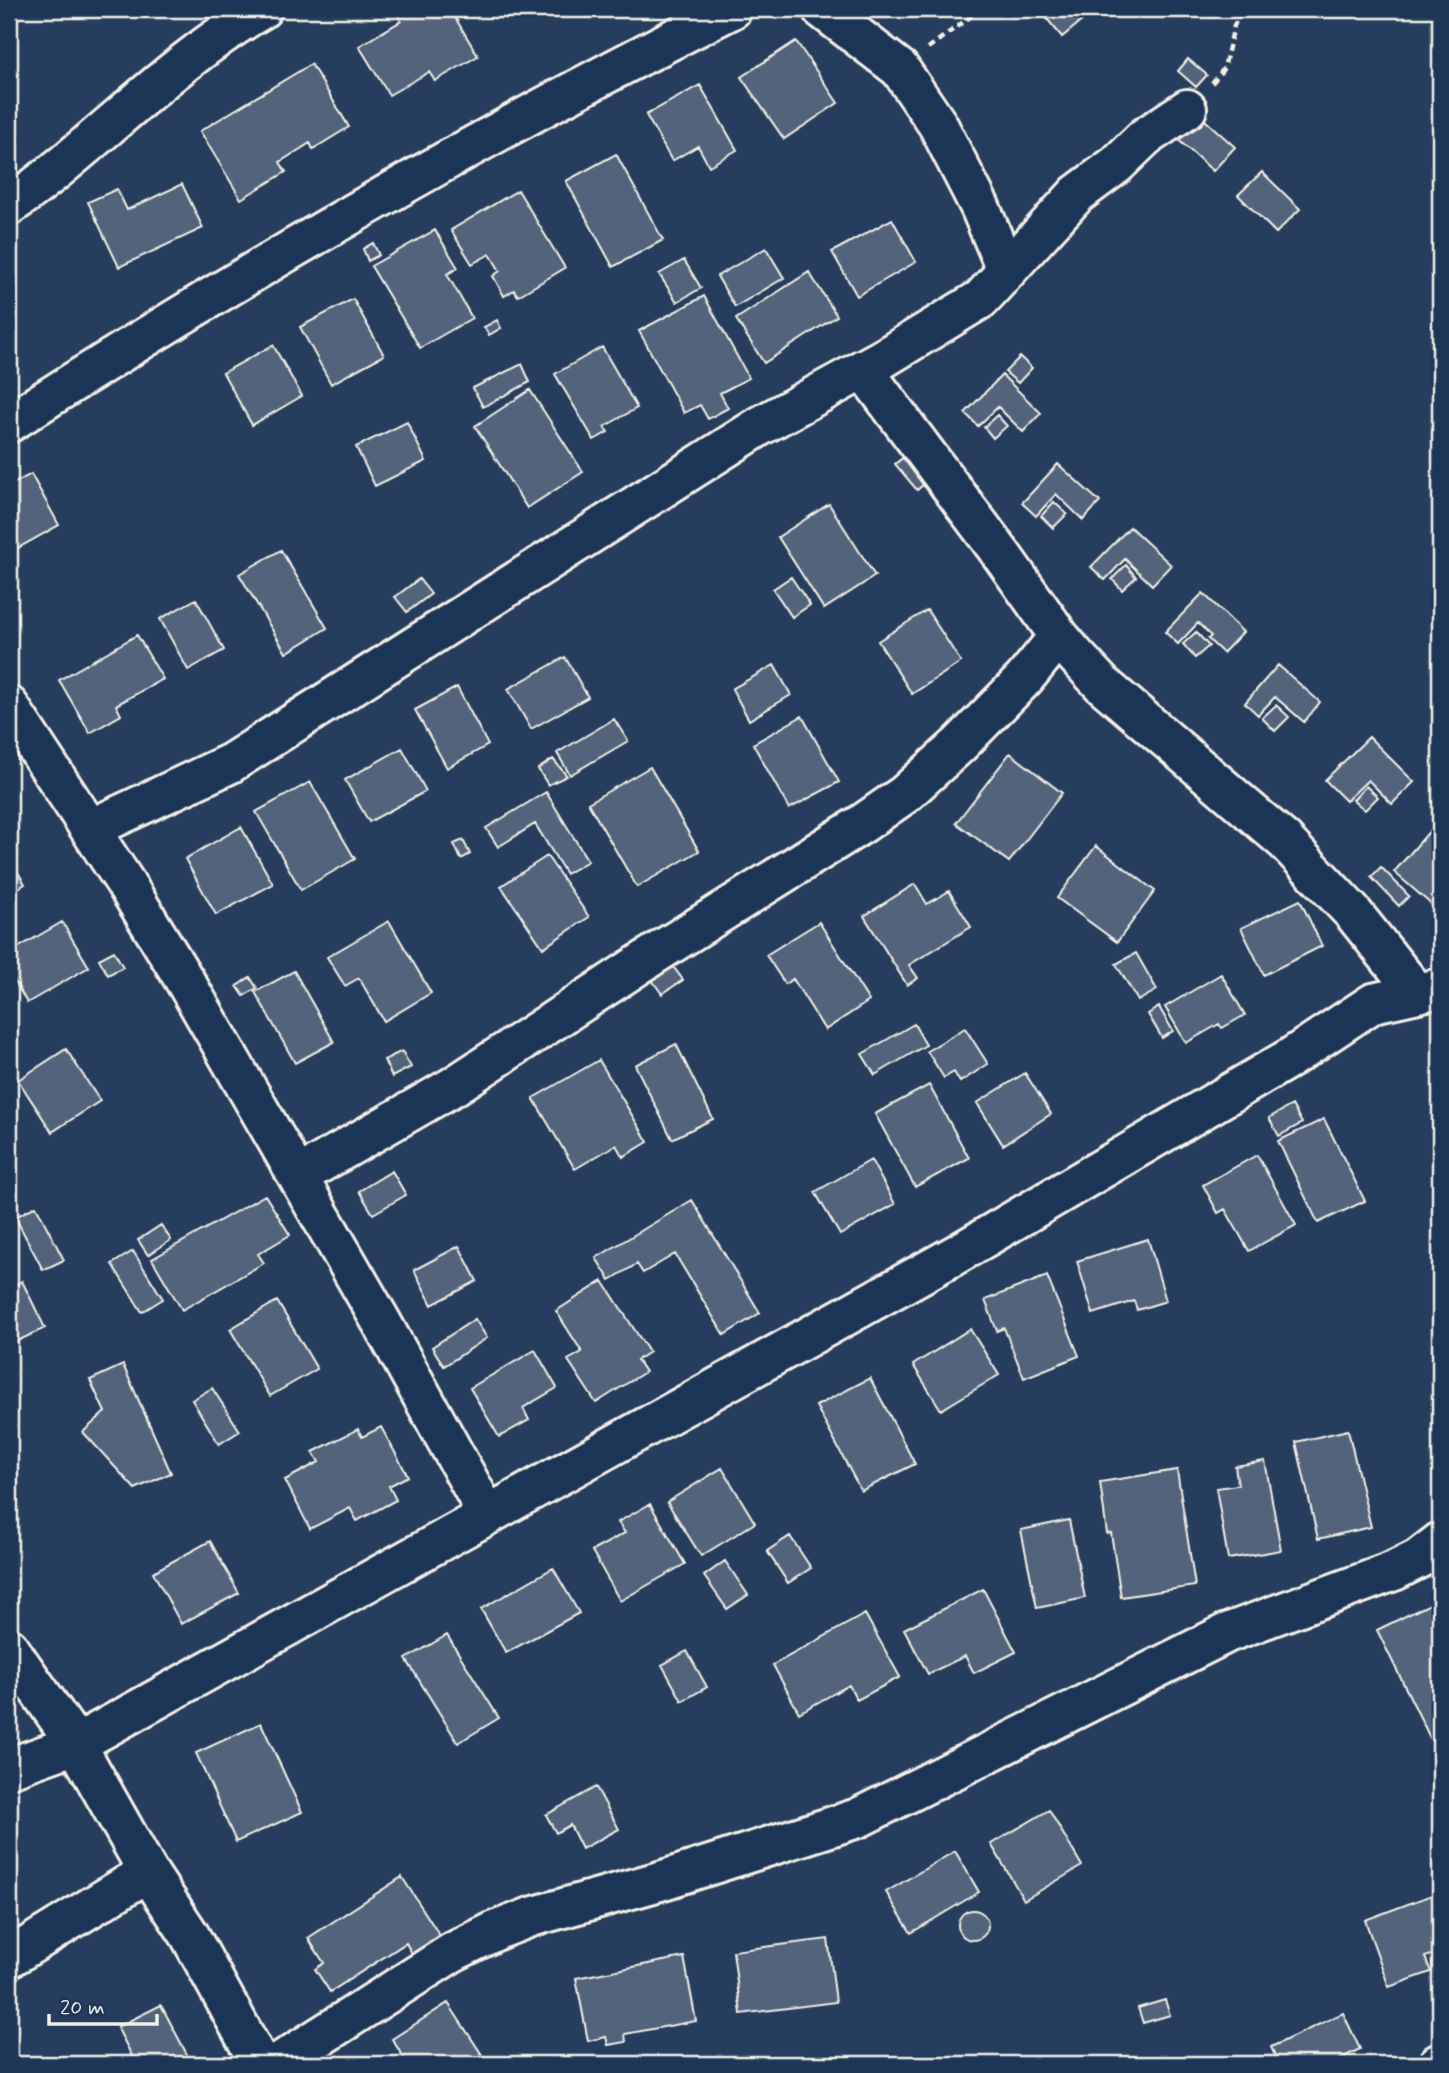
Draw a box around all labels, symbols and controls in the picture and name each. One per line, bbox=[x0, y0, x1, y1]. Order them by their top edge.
scale bar bbox=[49, 1982, 158, 2026]
text: 20 m bbox=[60, 1994, 105, 2022]

